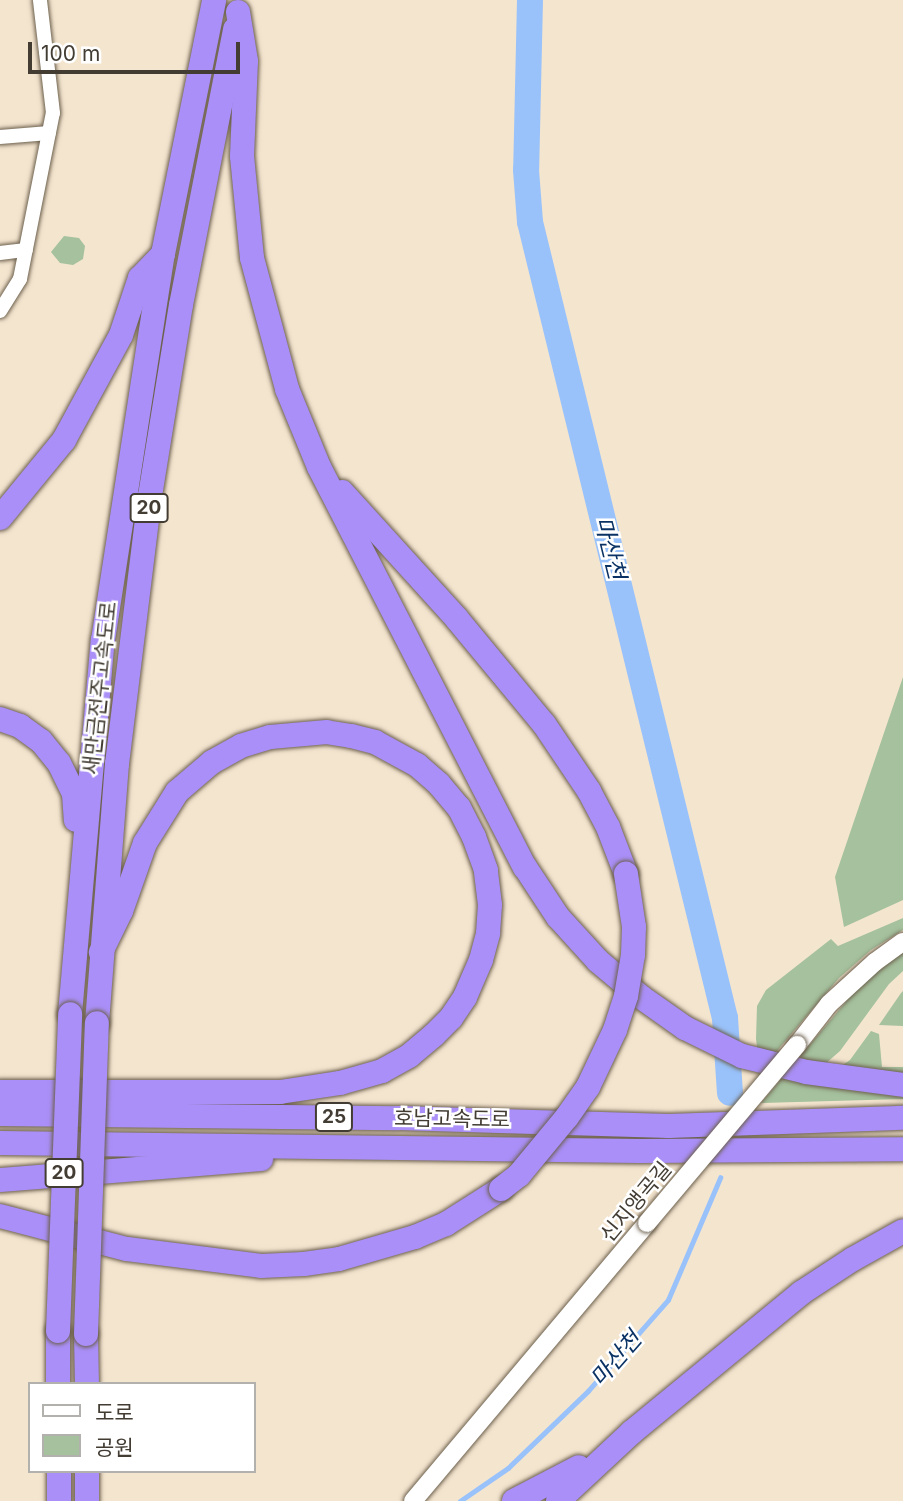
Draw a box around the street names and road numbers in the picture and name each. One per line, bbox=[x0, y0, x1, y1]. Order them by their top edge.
road number: 20 bbox=[128, 492, 170, 524]
street label: 새만금전주고속도로 bbox=[78, 600, 122, 776]
road number: 25 bbox=[315, 1102, 353, 1133]
street label: 호남고속도로 bbox=[394, 1105, 510, 1133]
street label: 신지앵곡길 bbox=[595, 1157, 677, 1247]
road number: 20 bbox=[43, 1158, 85, 1189]

